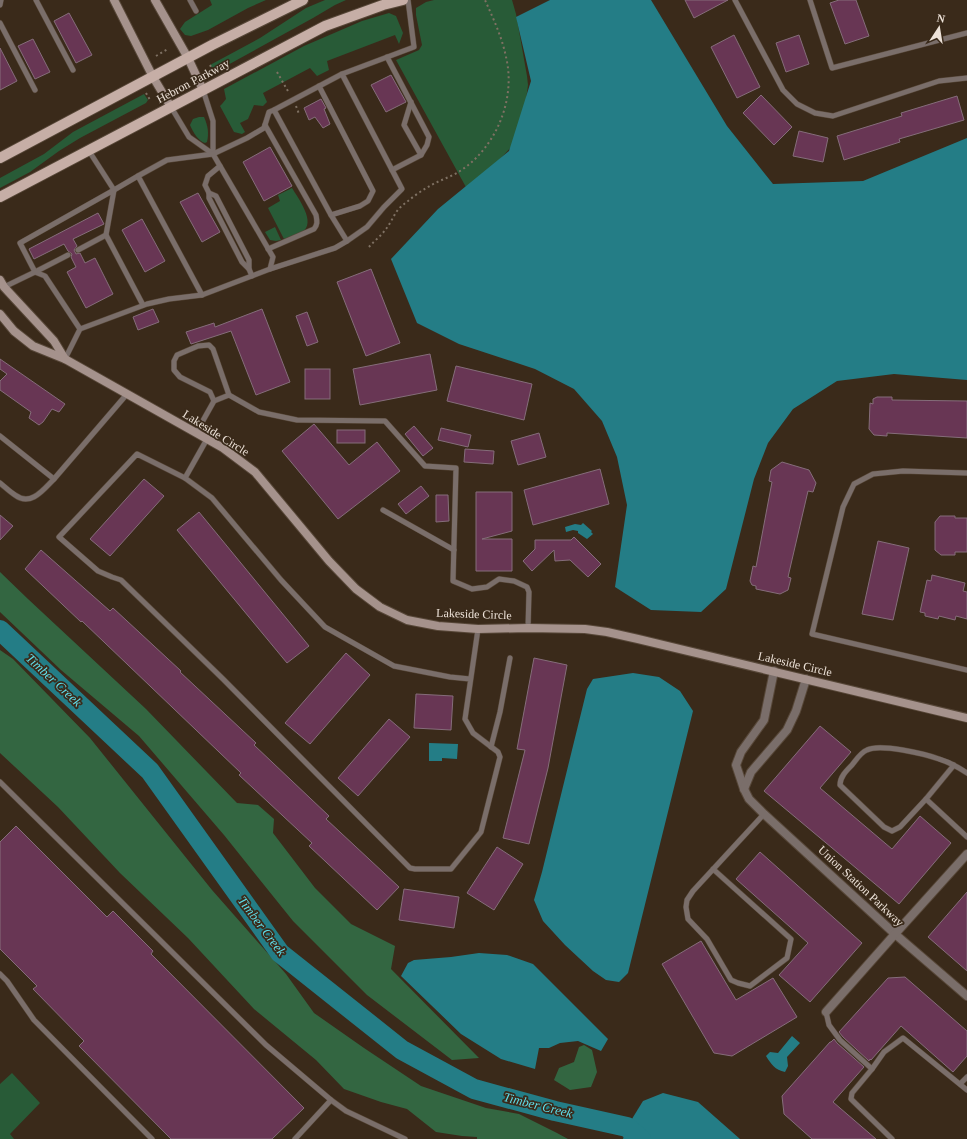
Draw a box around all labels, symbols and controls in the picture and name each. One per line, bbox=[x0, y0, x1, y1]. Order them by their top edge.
north arrow bbox=[919, 8, 959, 48]
text: N bbox=[936, 12, 946, 25]
street label: Hebron Parkway bbox=[154, 56, 232, 106]
street label: Lakeside Circle bbox=[180, 407, 252, 459]
street label: Lakeside Circle bbox=[436, 606, 512, 622]
street label: Lakeside Circle bbox=[757, 649, 833, 679]
water label: Timber Creek bbox=[23, 650, 85, 710]
street label: Union Station Parkway bbox=[815, 843, 907, 929]
water label: Timber Creek bbox=[235, 893, 289, 959]
water label: Timber Creek bbox=[502, 1089, 574, 1121]

